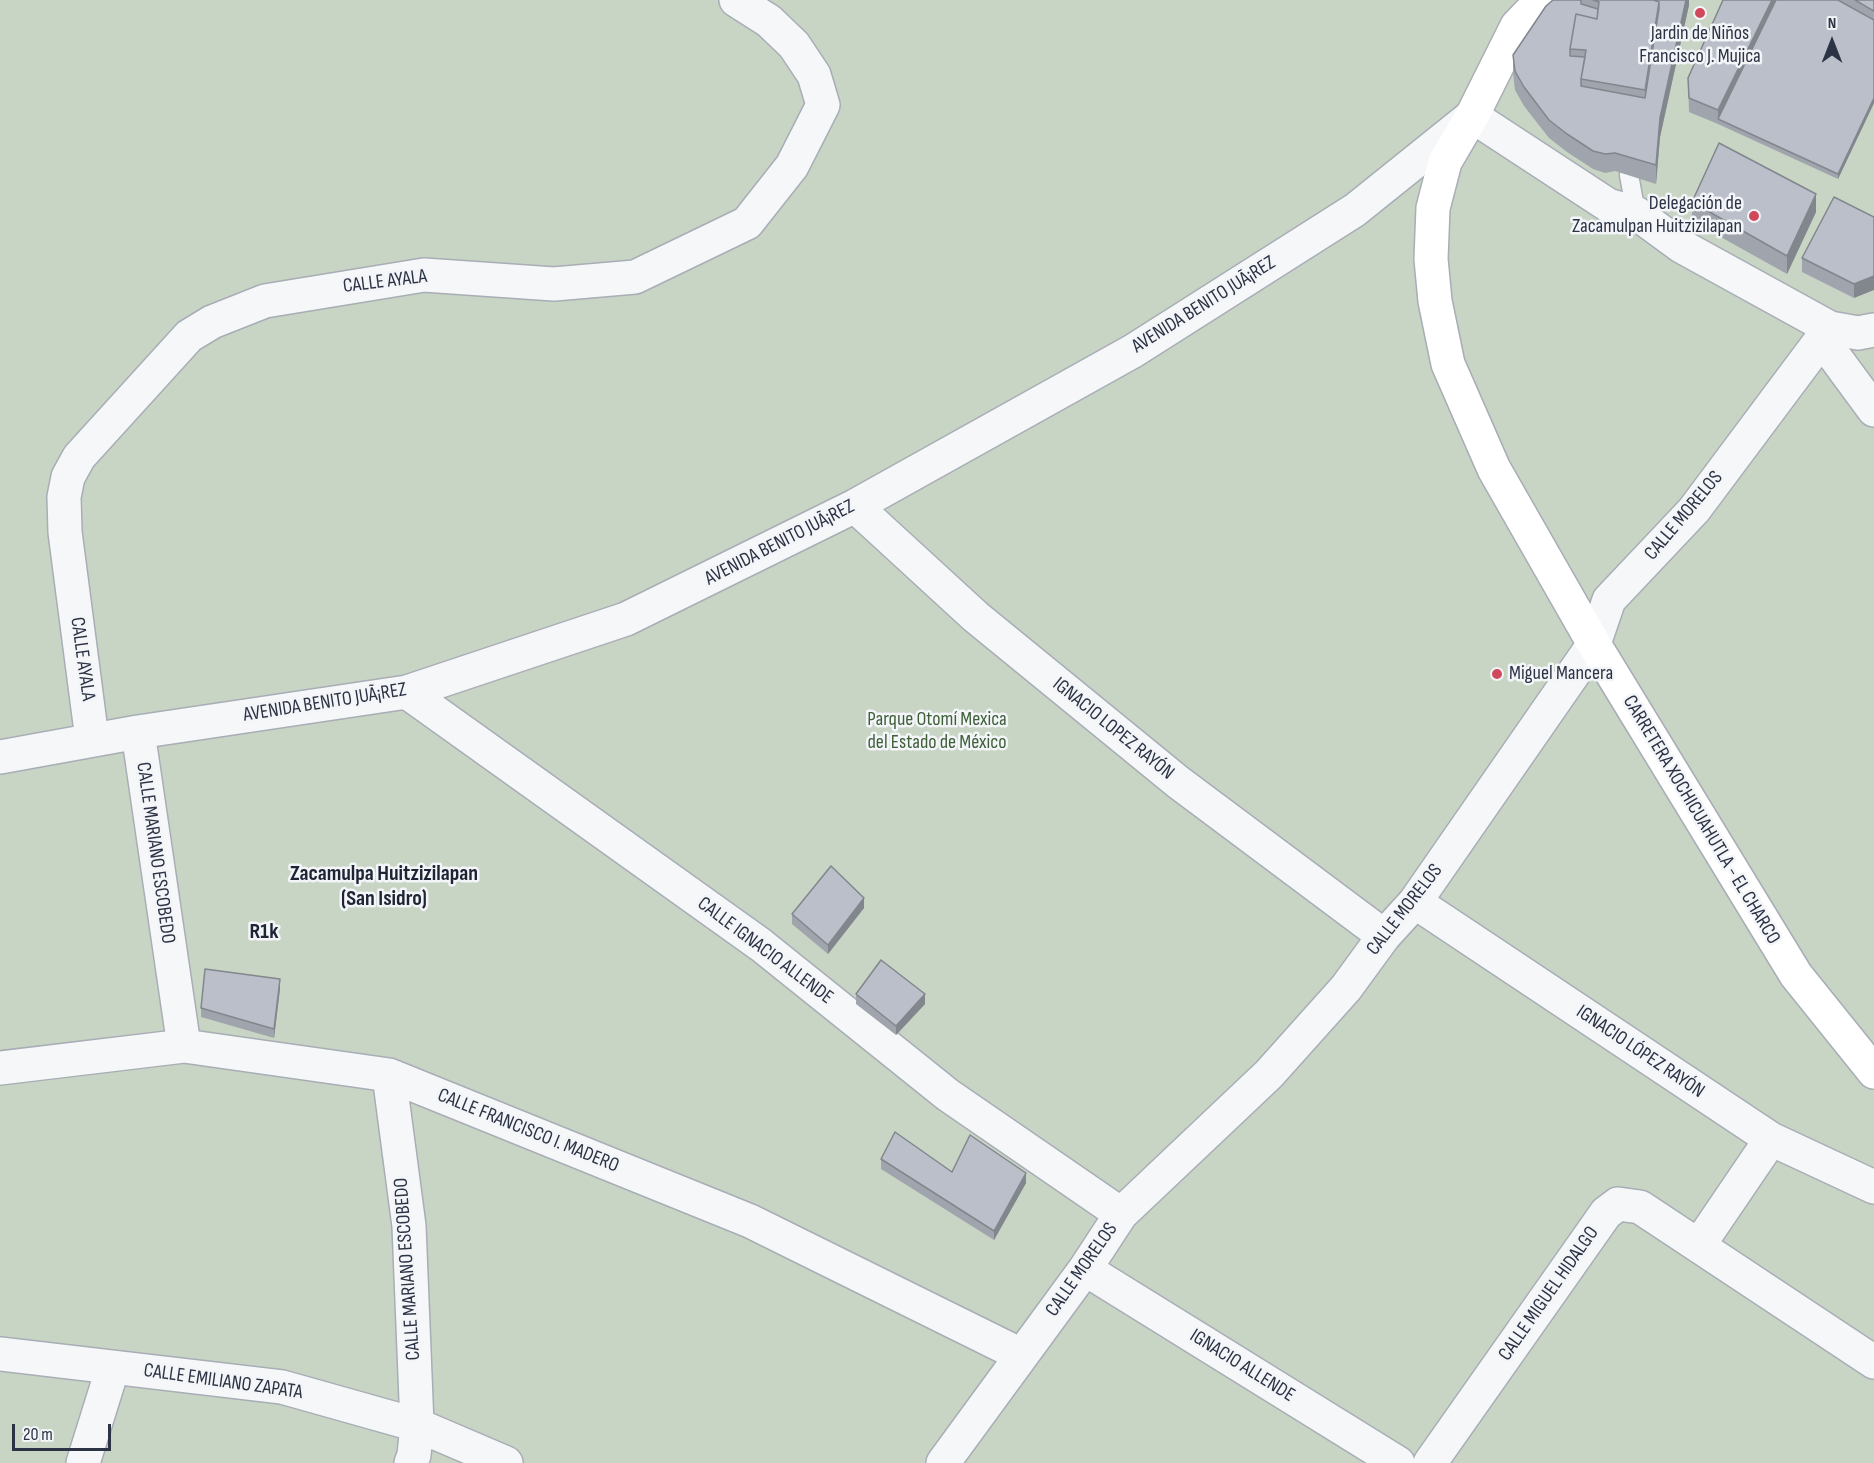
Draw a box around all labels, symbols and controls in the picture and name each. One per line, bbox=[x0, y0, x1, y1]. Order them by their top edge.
marker: Jardin de Niños Francisco J. Mujica bbox=[1693, 6, 1707, 20]
north arrow bbox=[1802, 12, 1862, 72]
text: N bbox=[1828, 14, 1836, 33]
place label: Jardin de Niños Francisco J. Mujica bbox=[1639, 22, 1761, 69]
place label: Delegación de Zacamulpan Huitzizilapan bbox=[1572, 192, 1742, 239]
marker: Delegación de Zacamulpan Huitzizilapan bbox=[1747, 209, 1761, 223]
street label: AVENIDA BENITO JUÃ¡REZ bbox=[1128, 251, 1280, 359]
street label: CALLE AYALA bbox=[342, 265, 428, 299]
street label: CALLE MORELOS bbox=[1640, 467, 1728, 565]
street label: AVENIDA BENITO JUÃ¡REZ bbox=[701, 495, 859, 591]
street label: CALLE AYALA bbox=[64, 616, 100, 702]
place label: Miguel Mancera bbox=[1509, 662, 1613, 686]
marker: Miguel Mancera bbox=[1490, 667, 1504, 681]
street label: IGNACIO LOPEZ RAYÓN bbox=[1047, 673, 1179, 785]
street label: AVENIDA BENITO JUÃ¡REZ bbox=[242, 678, 408, 728]
street label: CARRETERA XOCHICUAHUTLA - EL CHARCO bbox=[1617, 691, 1785, 949]
park label: Parque Otomí Mexica del Estado de México bbox=[867, 708, 1007, 755]
street label: CALLE MARIANO ESCOBEDO bbox=[130, 761, 180, 945]
street label: CALLE MORELOS bbox=[1362, 860, 1448, 960]
district label: Zacamulpa Huitzizilapan (San Isidro) bbox=[290, 861, 478, 912]
street label: CALLE IGNACIO ALLENDE bbox=[692, 892, 838, 1010]
district label: R1k bbox=[249, 919, 279, 945]
street label: IGNACIO LÓPEZ RAYÓN bbox=[1571, 1000, 1709, 1104]
street label: CALLE FRANCISCO I. MADERO bbox=[434, 1084, 622, 1178]
street label: CALLE MARIANO ESCOBEDO bbox=[390, 1177, 426, 1361]
street label: CALLE MORELOS bbox=[1041, 1218, 1123, 1322]
street label: CALLE MIGUEL HIDALGO bbox=[1494, 1222, 1604, 1366]
street label: IGNACIO ALLENDE bbox=[1185, 1324, 1299, 1408]
street label: CALLE EMILIANO ZAPATA bbox=[142, 1359, 304, 1405]
scale bar bbox=[15, 1412, 114, 1450]
text: 20 m bbox=[23, 1424, 53, 1445]

